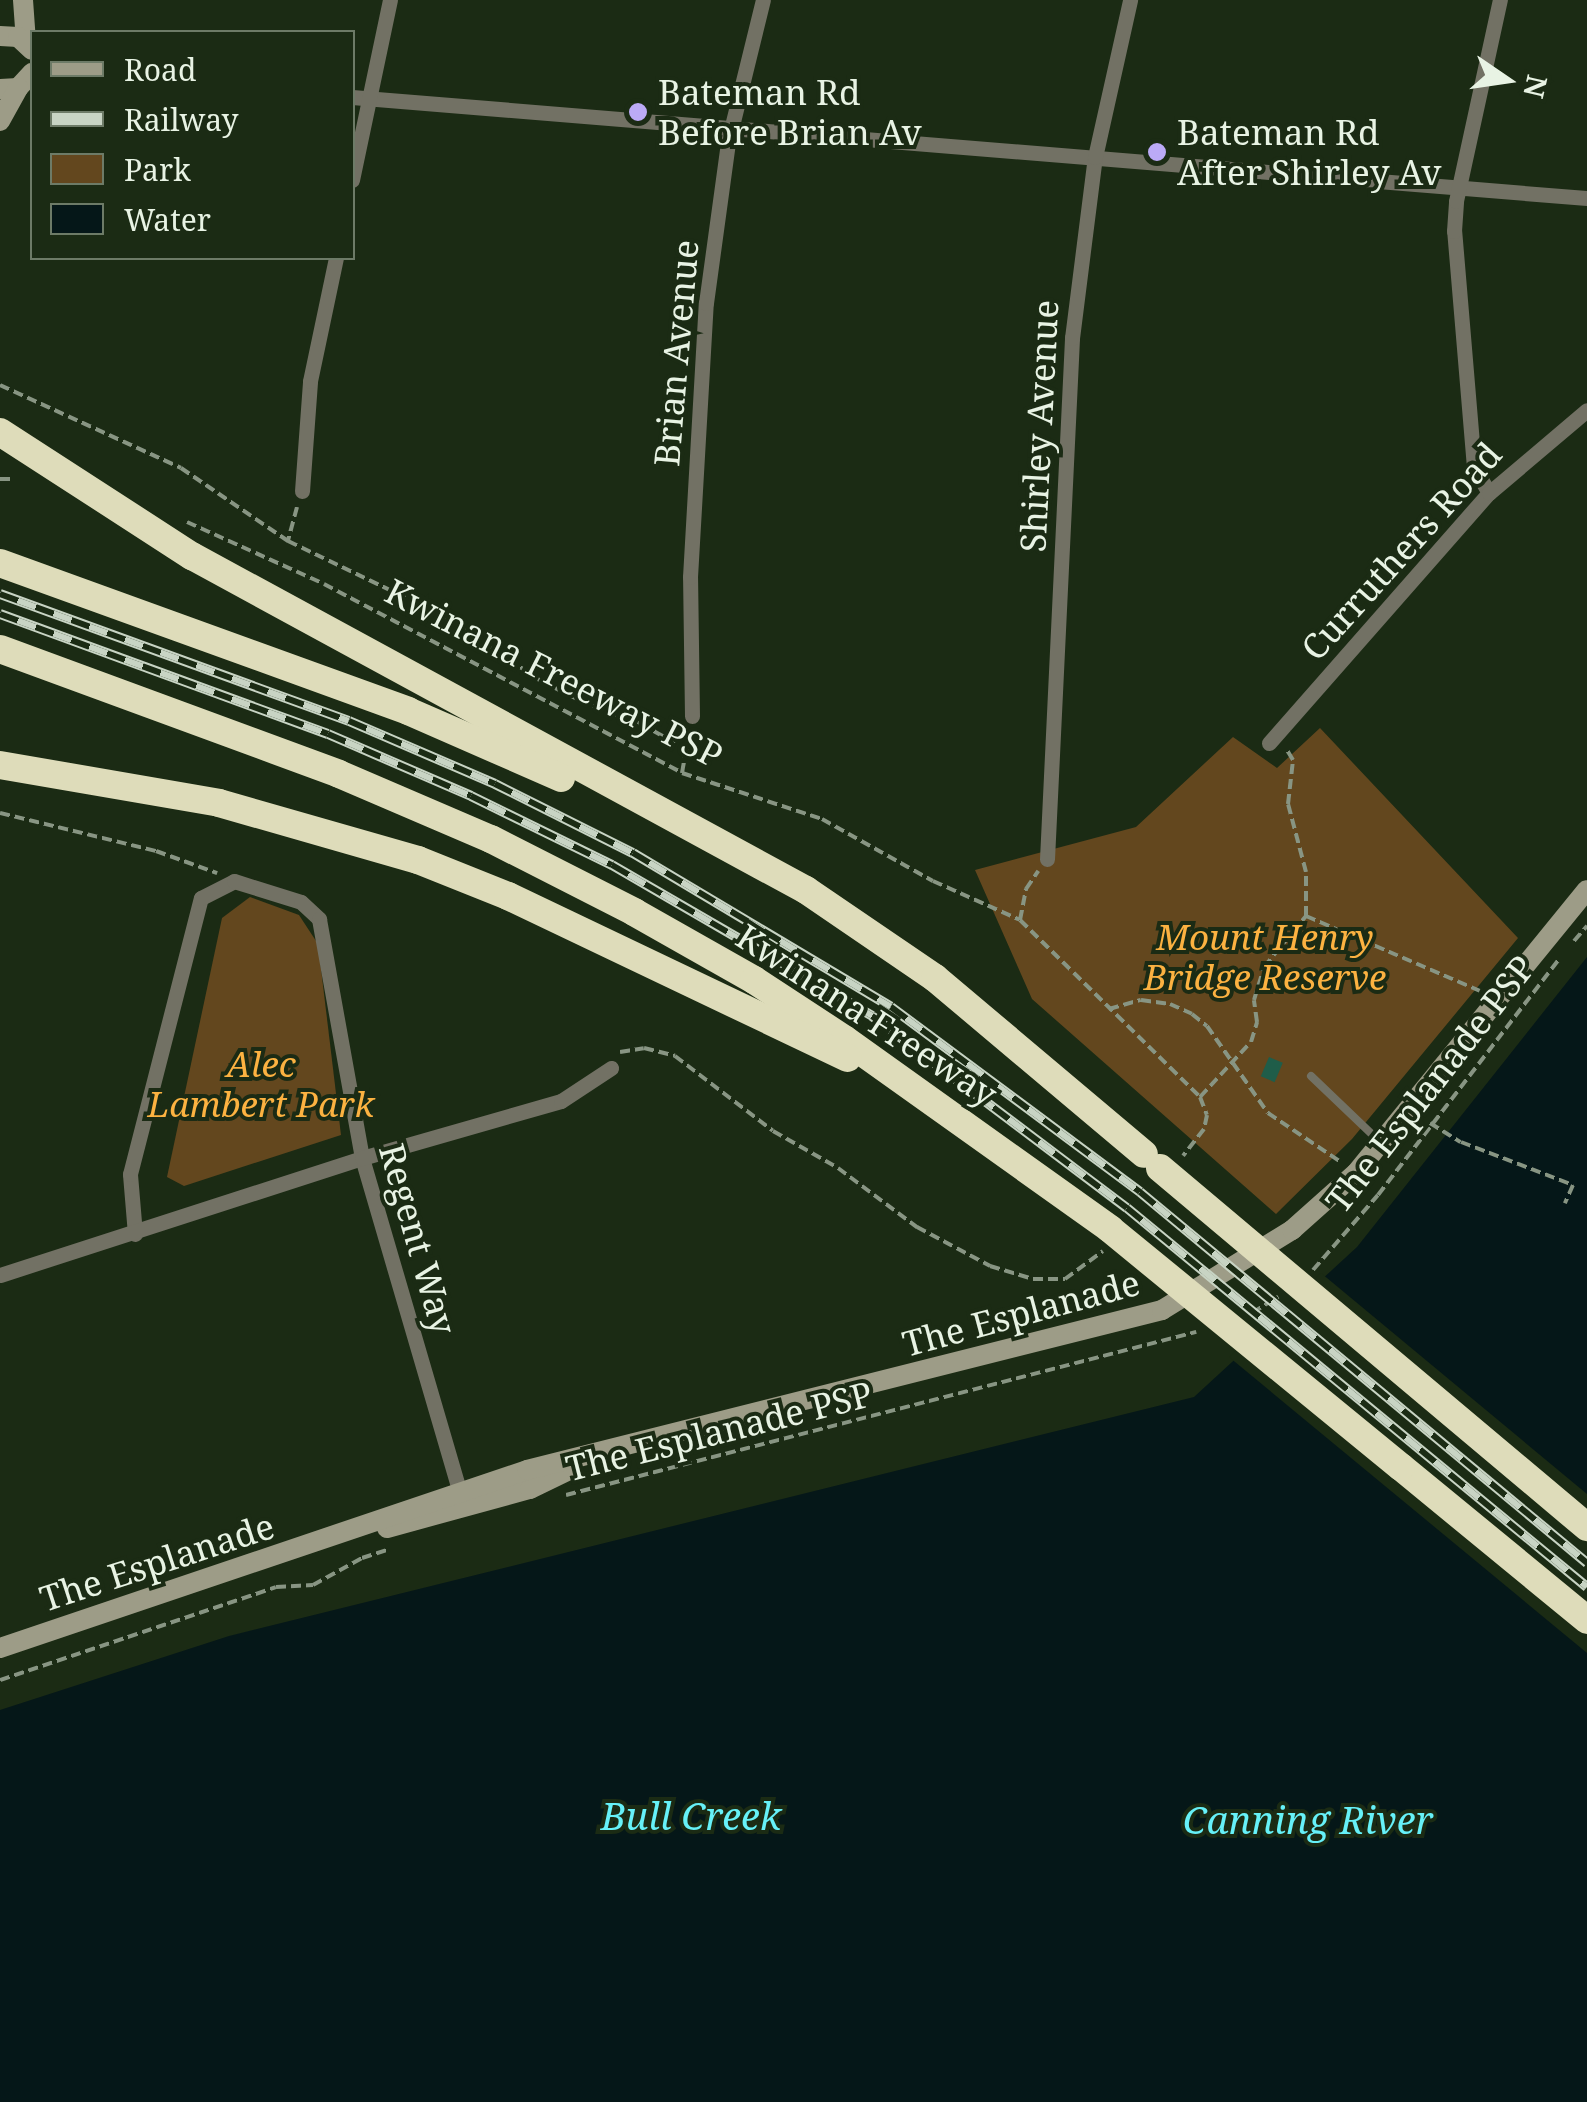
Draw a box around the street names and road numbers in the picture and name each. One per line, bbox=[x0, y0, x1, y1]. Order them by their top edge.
street label: Brian Avenue bbox=[645, 238, 707, 468]
street label: Shirley Avenue bbox=[1011, 299, 1067, 553]
street label: Curruthers Road bbox=[1292, 434, 1510, 668]
street label: Kwinana Freeway PSP bbox=[379, 570, 729, 776]
street label: Kwinana Freeway bbox=[729, 915, 1005, 1115]
street label: The Esplanade PSP bbox=[1317, 947, 1543, 1221]
street label: Regent Way bbox=[371, 1139, 465, 1339]
street label: The Esplanade bbox=[898, 1261, 1144, 1365]
street label: The Esplanade PSP bbox=[562, 1373, 876, 1489]
street label: The Esplanade bbox=[35, 1504, 279, 1620]

